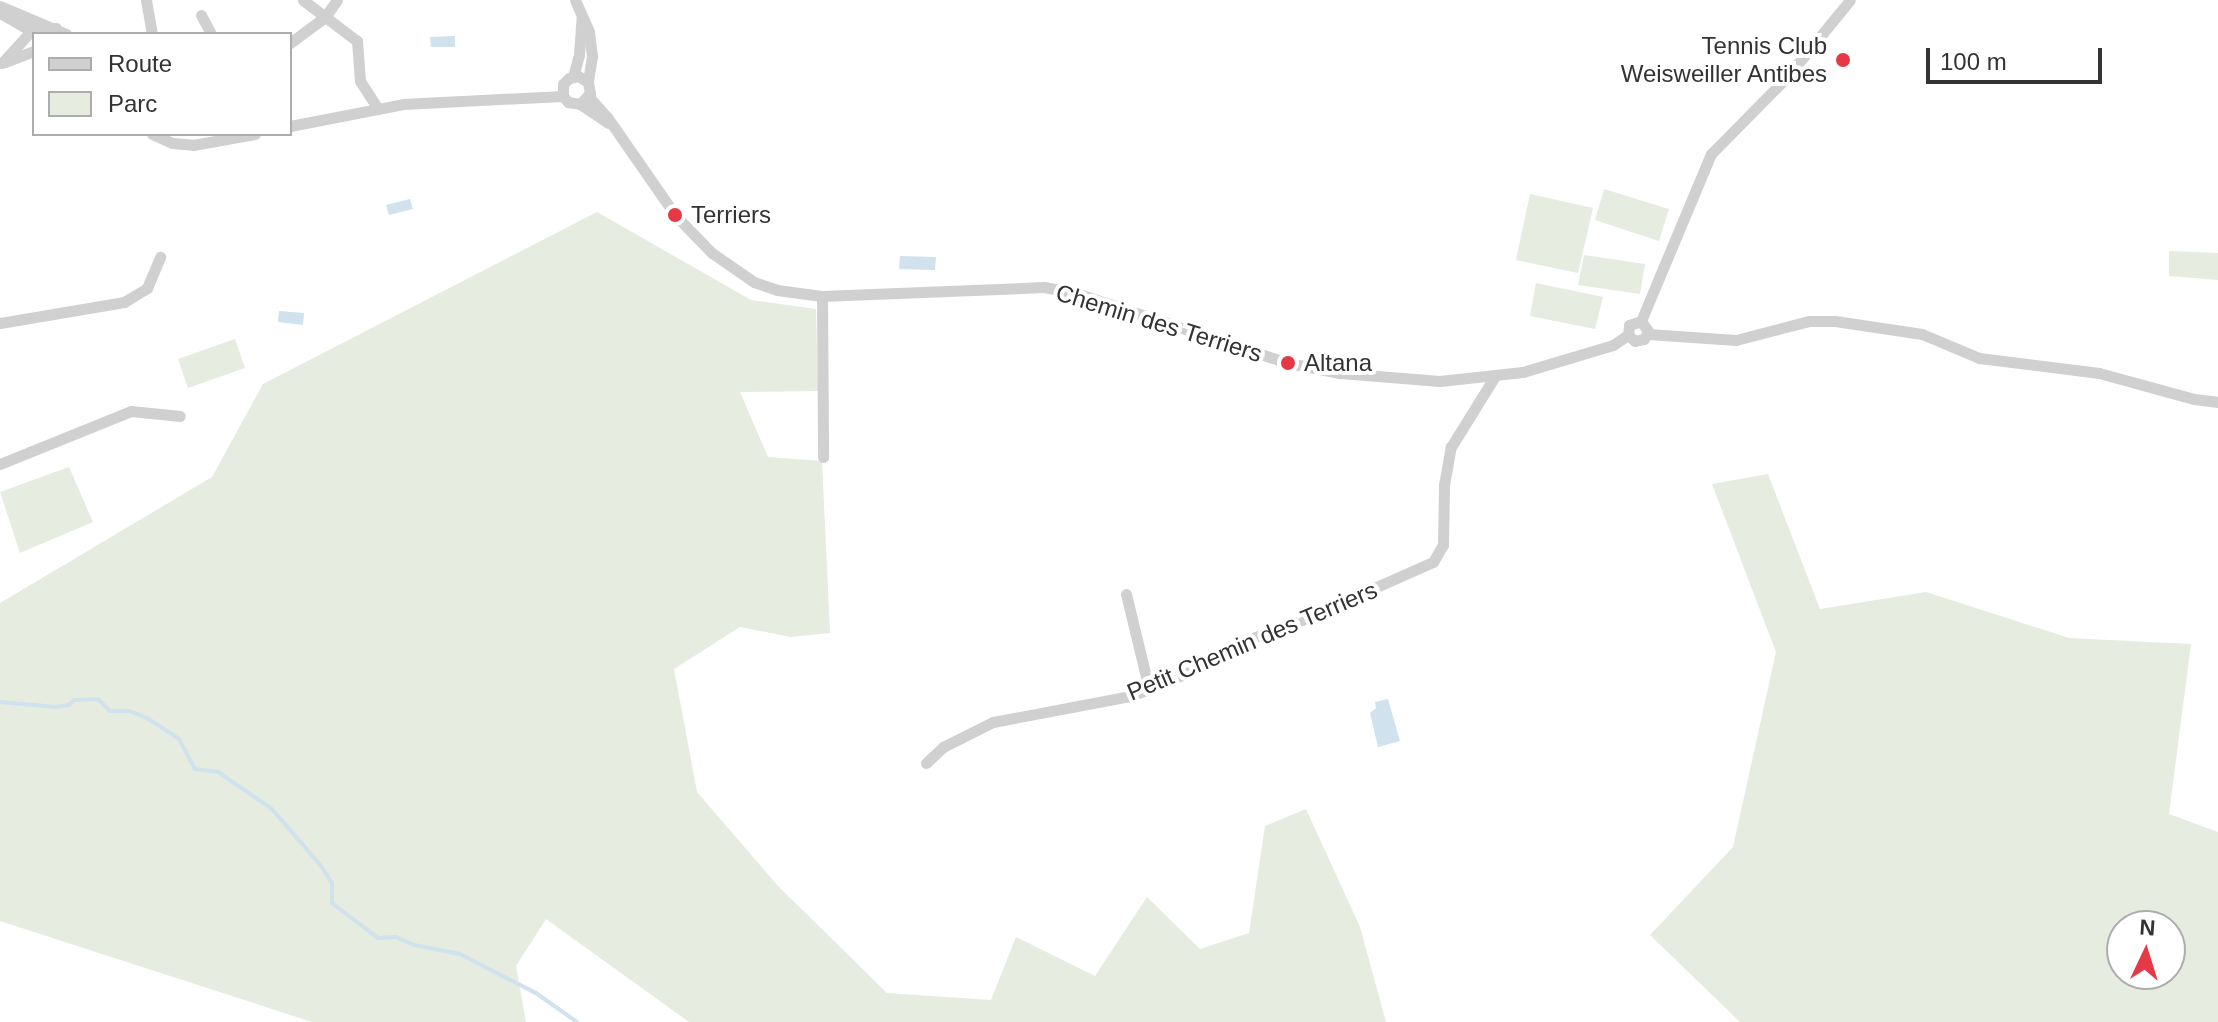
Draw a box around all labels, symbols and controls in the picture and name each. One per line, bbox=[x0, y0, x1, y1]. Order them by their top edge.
legend bbox=[32, 32, 292, 136]
place label: Tennis Club Weisweiller Antibes bbox=[1619, 32, 1827, 88]
scale bar bbox=[1930, 32, 2106, 82]
text: 100 m bbox=[1940, 48, 2007, 75]
text: Route bbox=[108, 50, 172, 77]
marker: Tennis Club Weisweiller Antibes bbox=[1834, 51, 1852, 69]
text: Parc bbox=[108, 90, 157, 117]
place label: Terriers bbox=[691, 201, 771, 229]
marker: Terriers bbox=[666, 206, 684, 224]
street label: Chemin des Terriers bbox=[1052, 278, 1266, 368]
place label: Altana bbox=[1304, 349, 1372, 377]
marker: Altana bbox=[1279, 354, 1297, 372]
street label: Petit Chemin des Terriers bbox=[1122, 575, 1382, 707]
north arrow bbox=[2106, 910, 2186, 990]
text: N bbox=[2139, 915, 2156, 941]

